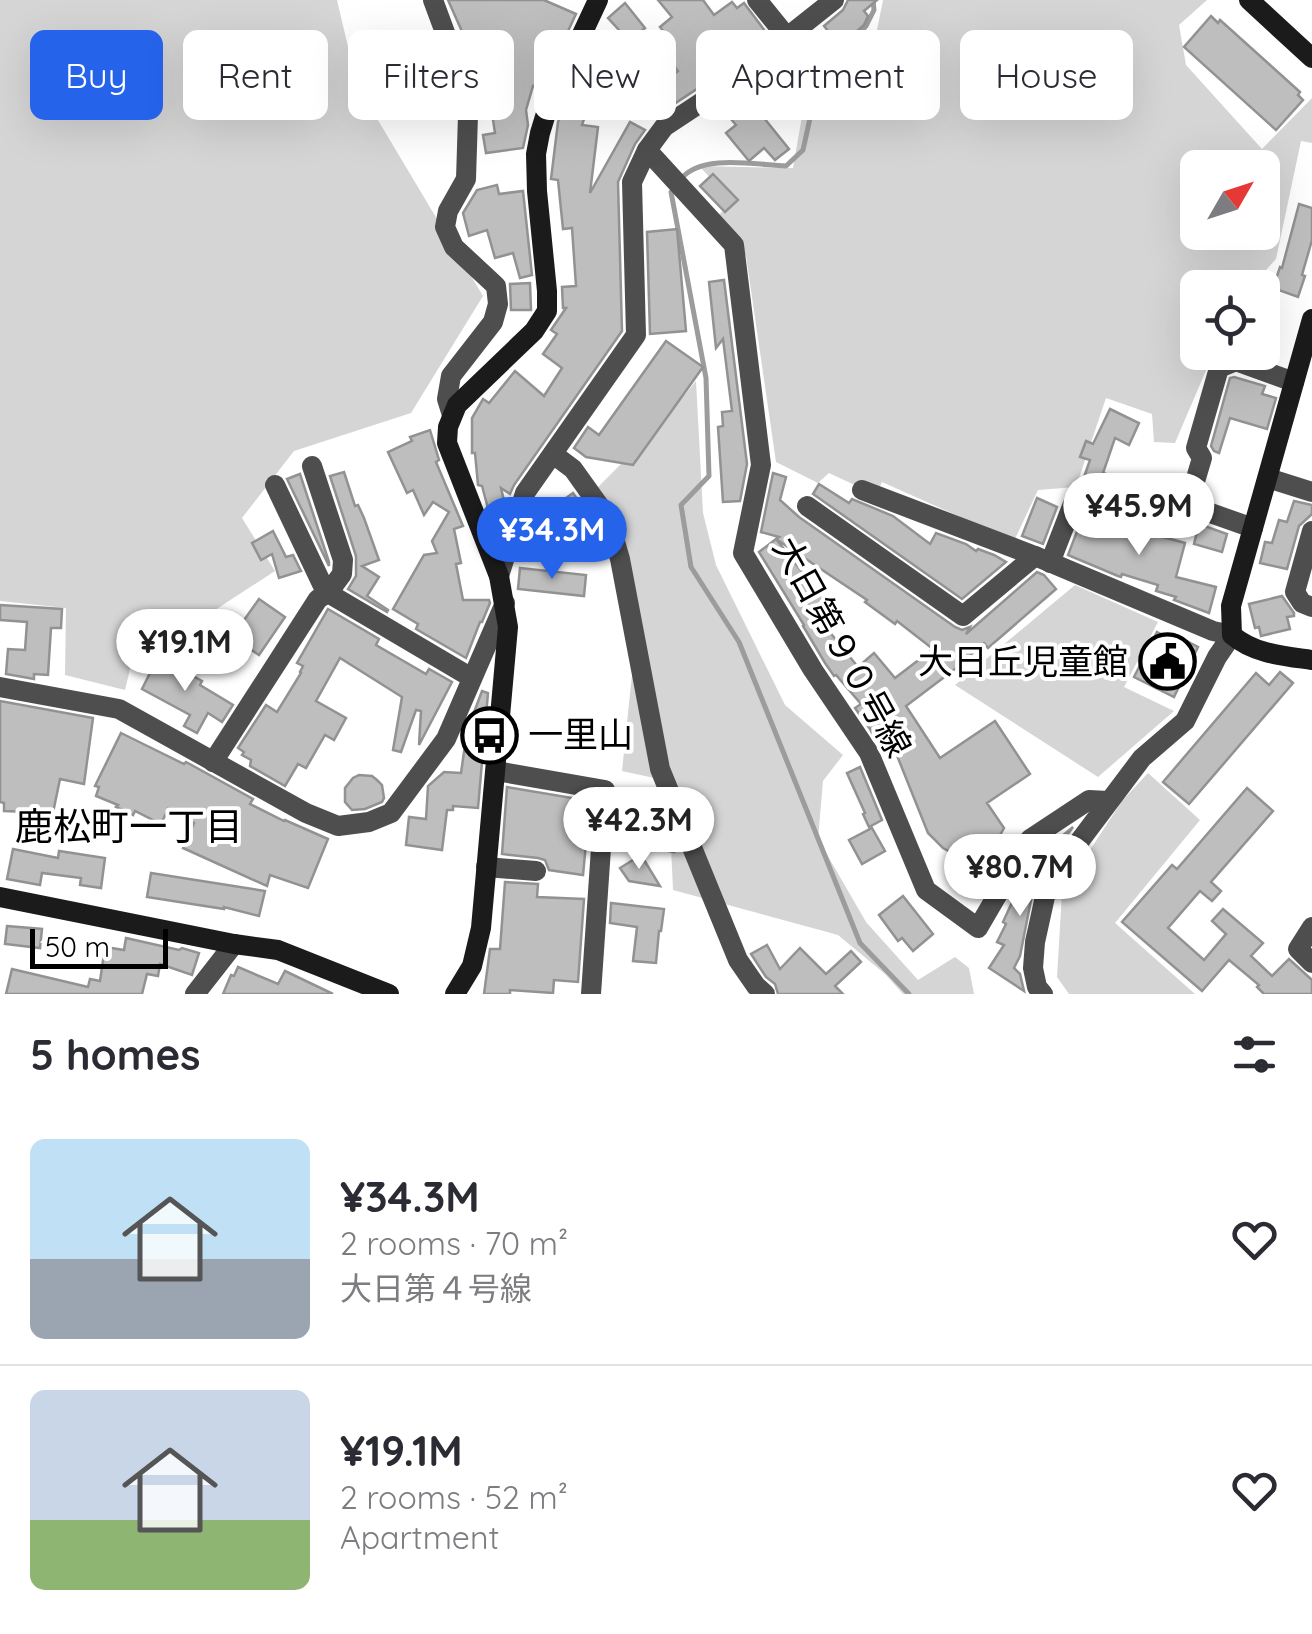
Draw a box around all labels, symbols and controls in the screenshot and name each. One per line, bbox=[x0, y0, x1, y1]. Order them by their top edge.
chip: Buy bbox=[30, 30, 163, 120]
chip: Rent bbox=[183, 30, 328, 120]
chip: Filters bbox=[348, 30, 514, 120]
chip: New bbox=[534, 30, 676, 120]
chip: Apartment bbox=[696, 30, 940, 120]
chip: House bbox=[960, 30, 1133, 120]
north arrow bbox=[1180, 150, 1280, 250]
map controls bbox=[1180, 150, 1280, 370]
button: locate bbox=[1180, 270, 1280, 370]
pin: ¥45.9M bbox=[1058, 473, 1220, 558]
text: ¥45.9M bbox=[1085, 485, 1193, 525]
pin: ¥34.3M bbox=[471, 497, 633, 582]
text: ¥34.3M bbox=[499, 509, 605, 549]
street label: 大日第９０号線 bbox=[764, 529, 922, 764]
pin: ¥19.1M bbox=[104, 609, 266, 694]
text: ¥19.1M bbox=[138, 621, 232, 661]
public building icon: 大日丘児童館 bbox=[1137, 632, 1197, 692]
place label: 大日丘児童館 bbox=[918, 639, 1128, 683]
bus stop icon: 一里山 bbox=[459, 705, 519, 765]
place label: 一里山 bbox=[528, 712, 633, 756]
pin: ¥42.3M bbox=[558, 787, 720, 872]
text: ¥42.3M bbox=[585, 799, 693, 839]
district label: 鹿松町一丁目 bbox=[15, 802, 243, 850]
pin: ¥80.7M bbox=[939, 834, 1101, 919]
text: ¥80.7M bbox=[966, 846, 1074, 886]
scale bar bbox=[30, 924, 168, 968]
text: 50 m bbox=[45, 929, 110, 964]
icon: filters bbox=[1227, 1027, 1282, 1082]
text: 5 homes bbox=[30, 1028, 201, 1081]
text: ¥34.3M bbox=[340, 1170, 480, 1223]
icon: home bbox=[110, 1179, 230, 1299]
icon: heart bbox=[1227, 1212, 1282, 1267]
text: 2 rooms · 70 m² bbox=[340, 1223, 568, 1263]
text: 大日第４号線 bbox=[340, 1268, 532, 1308]
text: ¥19.1M bbox=[340, 1424, 463, 1477]
icon: home bbox=[110, 1430, 230, 1550]
icon: heart bbox=[1227, 1463, 1282, 1518]
text: 2 rooms · 52 m² bbox=[340, 1477, 568, 1517]
text: Apartment bbox=[340, 1517, 499, 1557]

